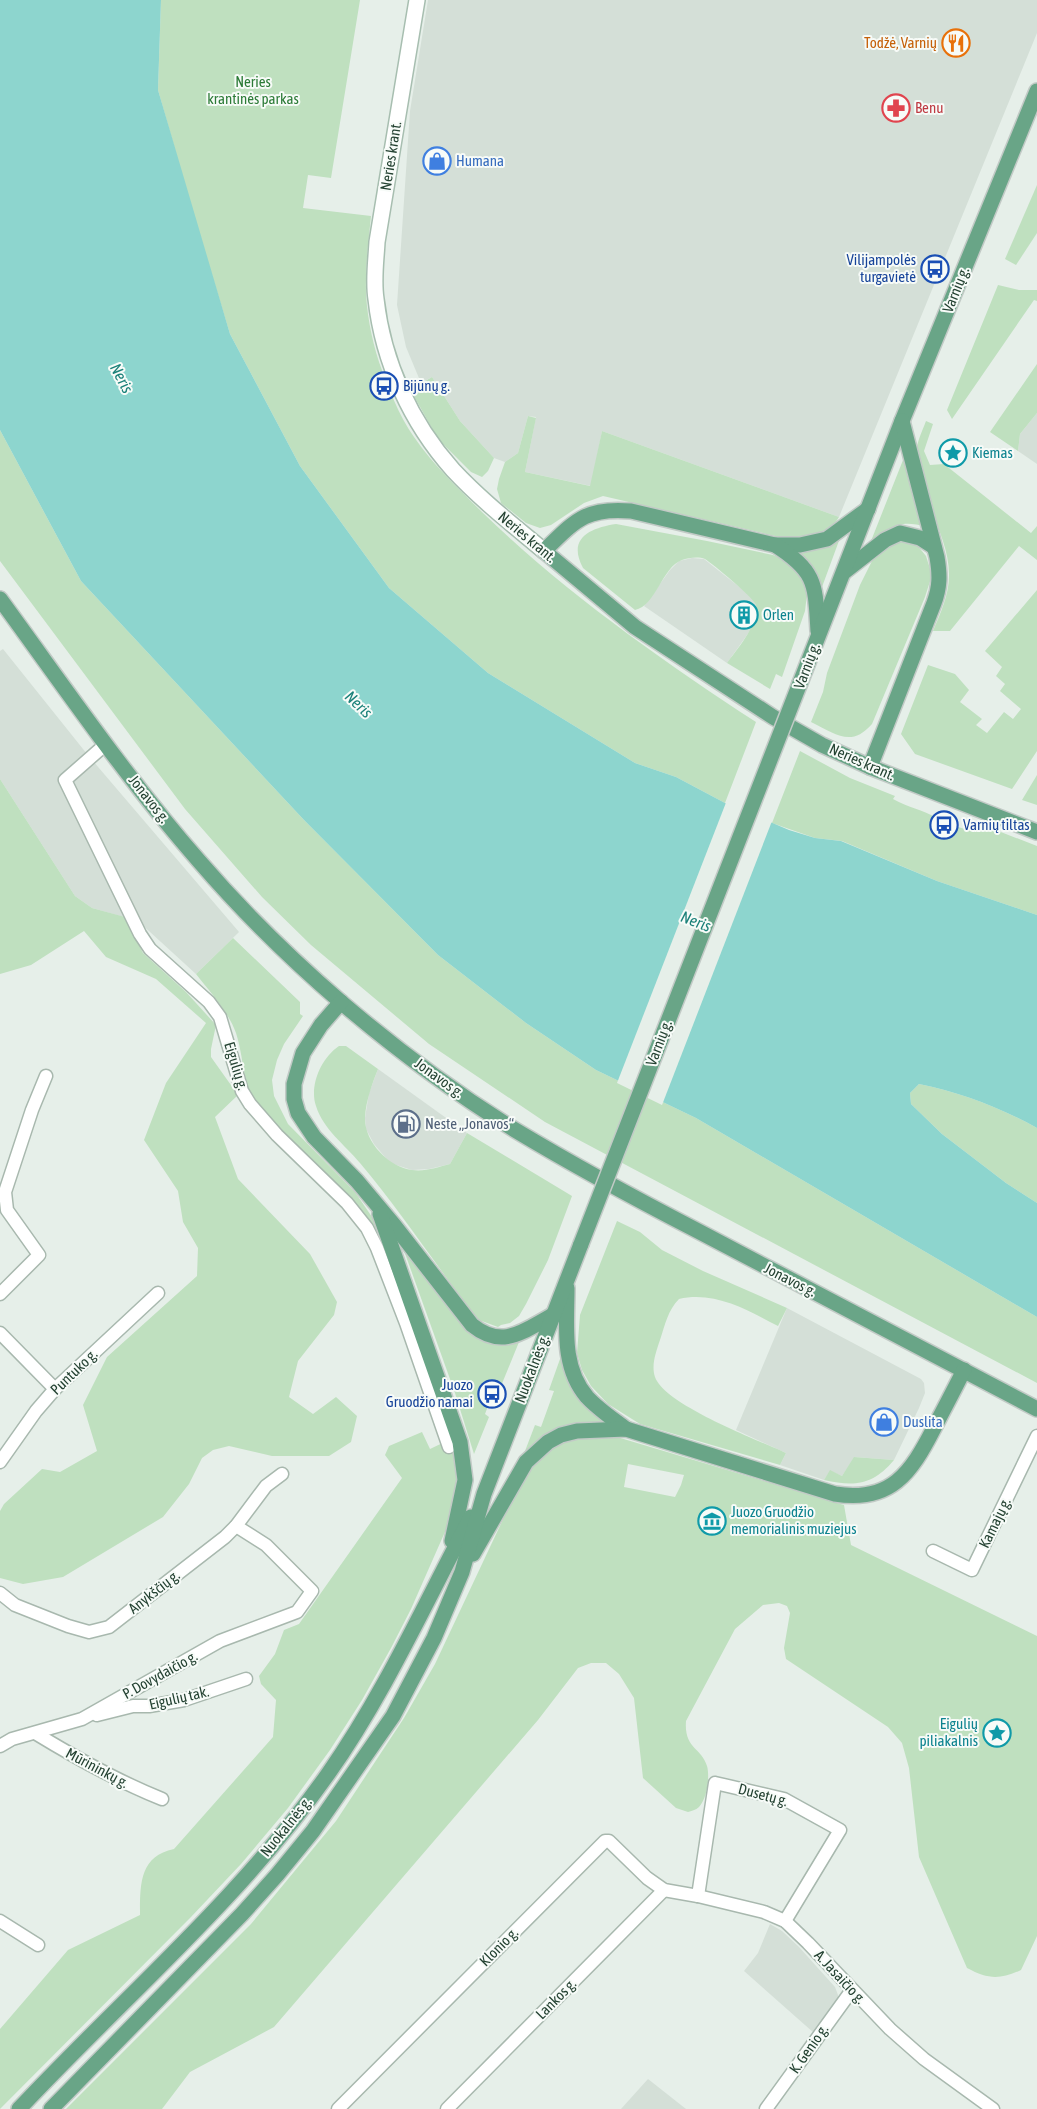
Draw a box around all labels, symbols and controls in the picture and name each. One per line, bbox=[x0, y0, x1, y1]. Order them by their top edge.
restaurant icon: Todžė, Varnių bbox=[941, 28, 971, 58]
place label: Todžė, Varnių bbox=[864, 34, 937, 51]
park label: Neries krantinės parkas bbox=[207, 73, 299, 107]
pharmacy icon: Benu bbox=[881, 93, 911, 123]
place label: Benu bbox=[915, 99, 943, 116]
street label: Neries krant. bbox=[377, 120, 404, 192]
shop icon: Humana bbox=[422, 146, 452, 176]
place label: Humana bbox=[456, 152, 504, 169]
place label: Vilijampolės turgavietė bbox=[846, 251, 916, 285]
bus stop icon: Vilijampolės turgavietė bbox=[920, 254, 950, 284]
street label: Varnių g. bbox=[939, 264, 972, 315]
water label: Neris bbox=[107, 360, 137, 396]
bus stop icon: Bijūnų g. bbox=[369, 371, 399, 401]
place label: Bijūnų g. bbox=[403, 377, 450, 394]
place icon: Kiemas bbox=[938, 438, 968, 468]
place label: Kiemas bbox=[972, 444, 1013, 461]
street label: Neries krant. bbox=[495, 508, 560, 566]
building icon: Orlen bbox=[729, 600, 759, 630]
place label: Orlen bbox=[763, 606, 794, 623]
street label: Varnių g. bbox=[790, 640, 823, 691]
water label: Neris bbox=[342, 687, 377, 721]
street label: Neries krant. bbox=[827, 740, 898, 784]
street label: Jonavos g. bbox=[126, 772, 173, 826]
bus stop icon: Varnių tiltas bbox=[929, 810, 959, 840]
place label: Varnių tiltas bbox=[963, 816, 1030, 833]
water label: Neris bbox=[678, 907, 714, 935]
street label: Varnių g. bbox=[642, 1017, 675, 1068]
street label: Eigulių g. bbox=[221, 1040, 252, 1092]
street label: Jonavos g. bbox=[412, 1054, 467, 1101]
fuel station icon: Neste „Jonavos“ bbox=[391, 1109, 421, 1139]
place label: Neste „Jonavos“ bbox=[425, 1115, 514, 1132]
street label: Jonavos g. bbox=[762, 1259, 819, 1300]
street label: Nuokalnės g. bbox=[511, 1332, 552, 1405]
street label: Puntuko g. bbox=[47, 1345, 101, 1398]
place label: Juozo Gruodžio namai bbox=[386, 1376, 473, 1410]
bus stop icon: Juozo Gruodžio namai bbox=[477, 1379, 507, 1409]
shop icon: Duslita bbox=[869, 1407, 899, 1437]
place label: Duslita bbox=[903, 1413, 943, 1430]
street label: Kamajų g. bbox=[975, 1495, 1014, 1551]
place label: Juozo Gruodžio memorialinis muziejus bbox=[731, 1503, 857, 1537]
museum icon: Juozo Gruodžio memorialinis muziejus bbox=[697, 1506, 727, 1536]
street label: Anykščių g. bbox=[125, 1566, 183, 1617]
street label: P. Dovydaičio g. bbox=[119, 1647, 200, 1702]
street label: Eigulių tak. bbox=[147, 1682, 211, 1713]
place label: Eigulių piliakalnis bbox=[919, 1715, 978, 1749]
place icon: Eigulių piliakalnis bbox=[982, 1718, 1012, 1748]
street label: Mūrininkų g. bbox=[63, 1744, 132, 1791]
street label: Dusetų g. bbox=[737, 1780, 790, 1809]
street label: Nuokalnės g. bbox=[257, 1793, 315, 1860]
street label: Klonio g. bbox=[476, 1924, 522, 1969]
street label: A. Jasaičio g. bbox=[811, 1946, 870, 2007]
street label: Lankos g. bbox=[532, 1975, 580, 2022]
street label: K. Genio g. bbox=[786, 2021, 832, 2076]

